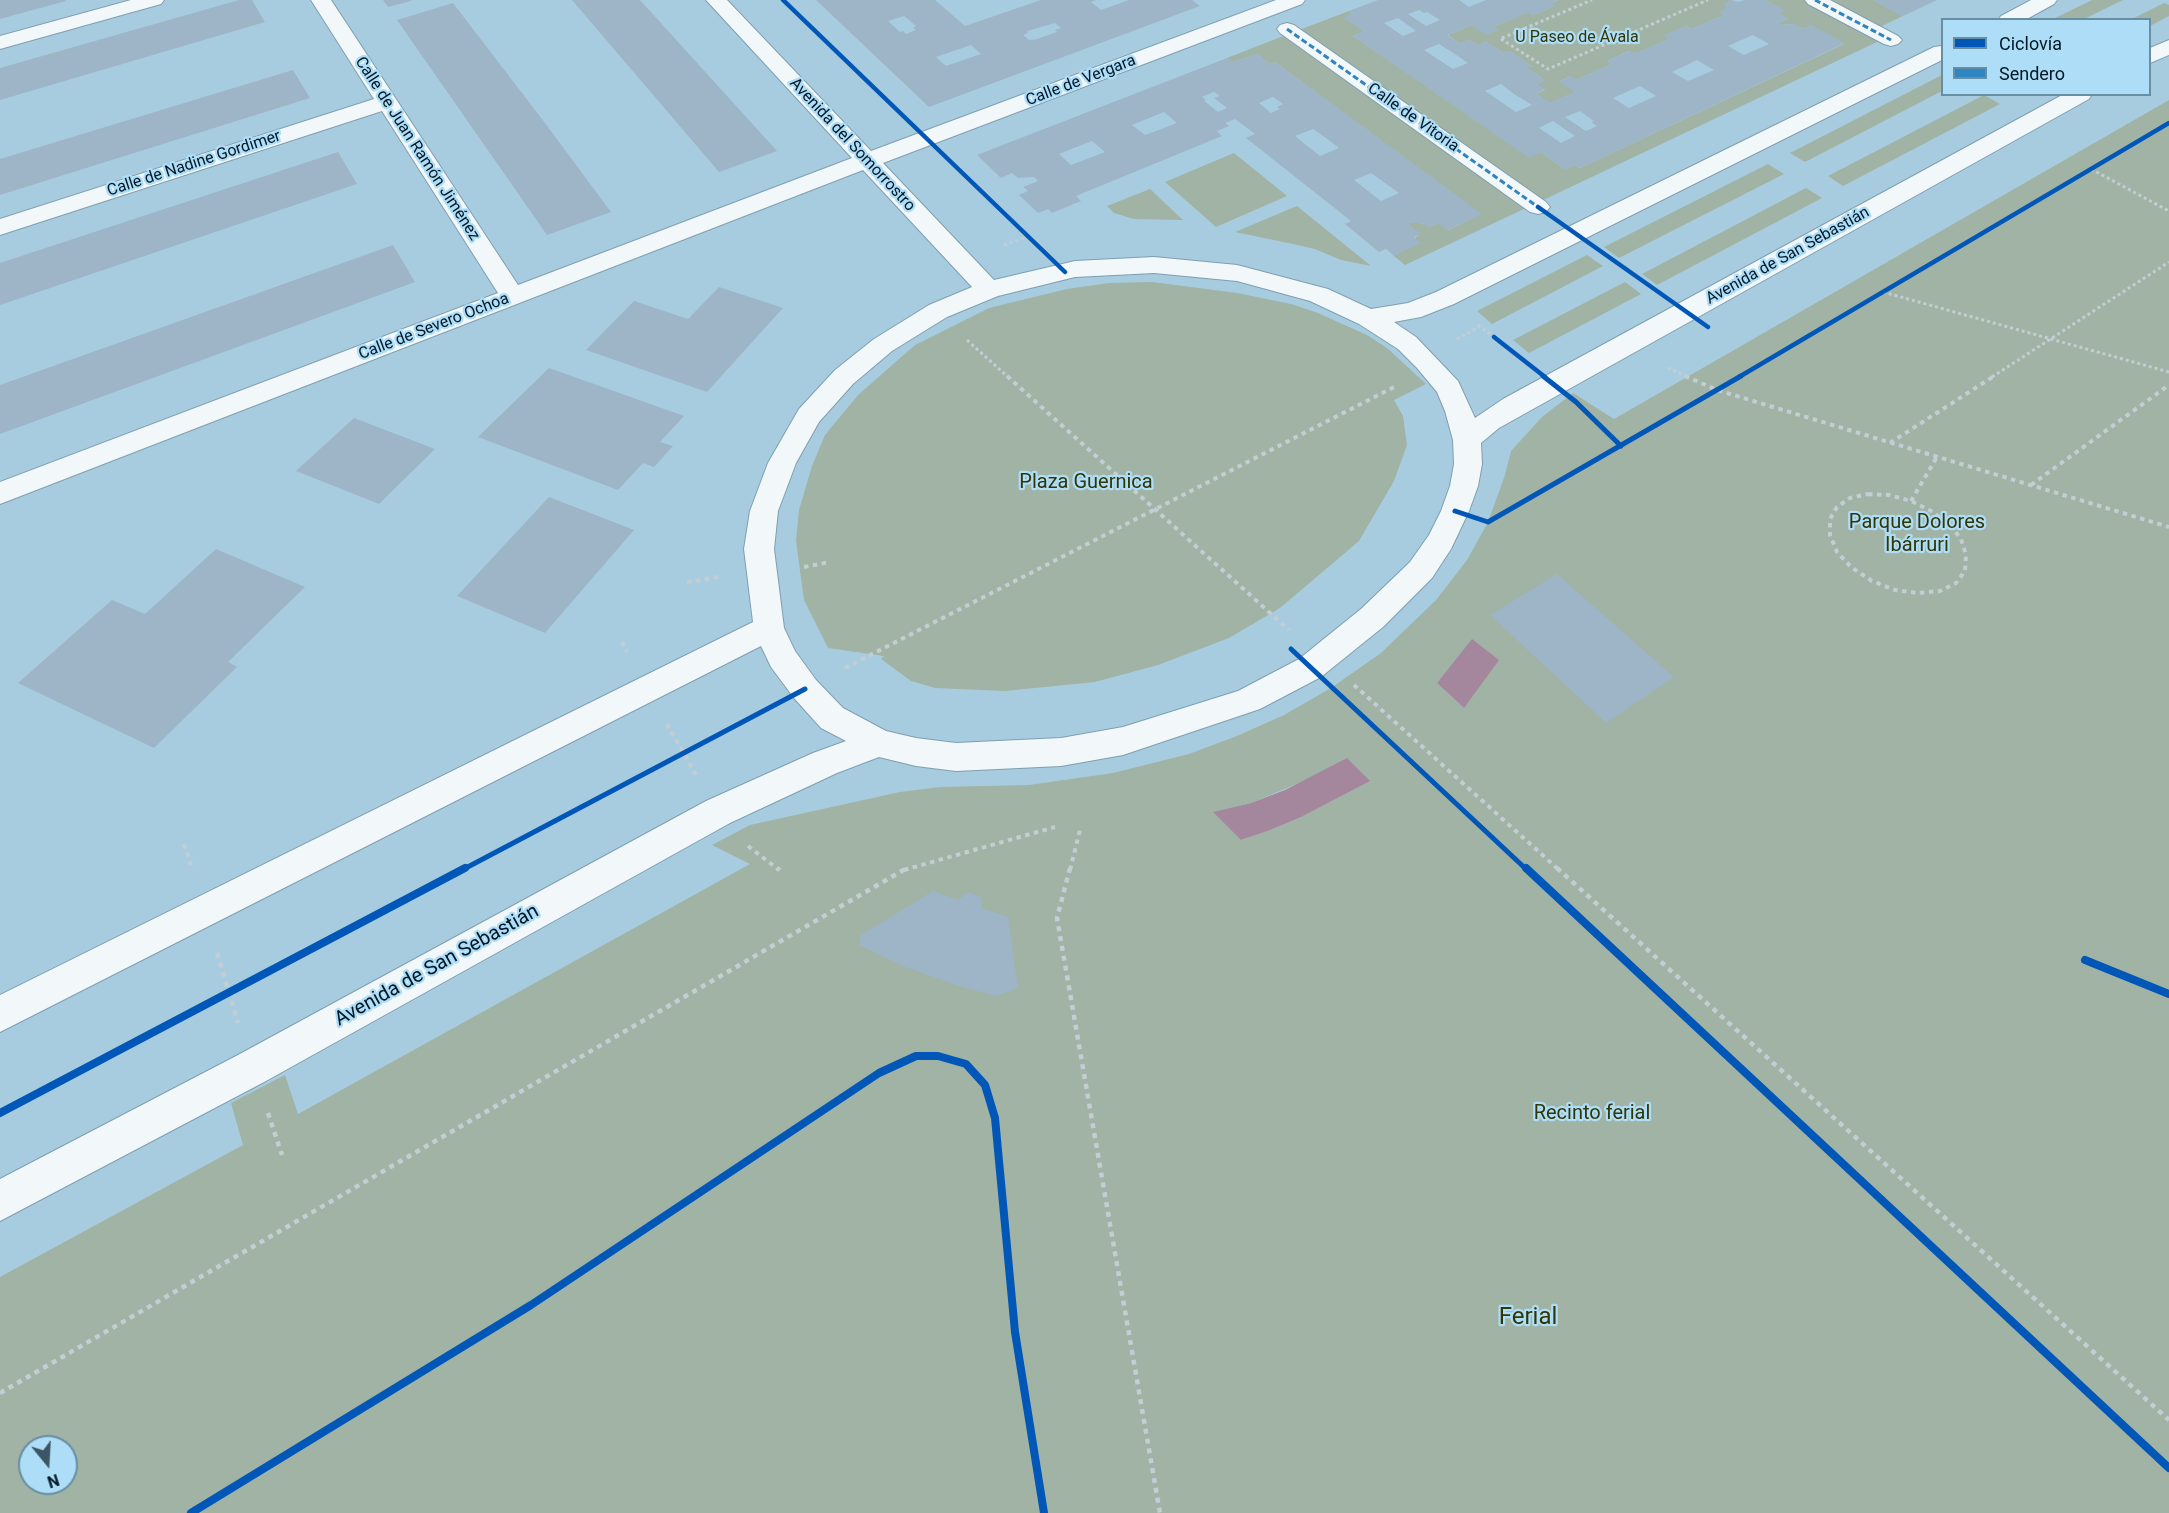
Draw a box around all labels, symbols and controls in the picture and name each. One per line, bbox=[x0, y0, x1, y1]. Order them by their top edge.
legend bbox=[1941, 18, 2151, 96]
park label: U Paseo de Ávala bbox=[1515, 28, 1639, 48]
text: Ciclovía bbox=[1999, 33, 2062, 54]
street label: Calle de Vergara bbox=[1023, 51, 1139, 111]
street label: Calle de Juan Ramón Jiménez bbox=[350, 54, 484, 244]
text: Sendero bbox=[1999, 63, 2065, 84]
street label: Avenida del Somorrostro bbox=[785, 74, 919, 216]
street label: Calle de Vitoria bbox=[1364, 79, 1462, 157]
street label: Calle de Nadine Gordimer bbox=[105, 127, 283, 201]
street label: Avenida de San Sebastián bbox=[1703, 203, 1873, 309]
street label: Calle de Severo Ochoa bbox=[356, 290, 512, 364]
park label: Plaza Guernica bbox=[1019, 471, 1153, 495]
park label: Parque Dolores Ibárruri bbox=[1849, 511, 1985, 558]
street label: Avenida de San Sebastián bbox=[331, 900, 543, 1032]
park label: Recinto ferial bbox=[1534, 1102, 1650, 1126]
park label: Ferial bbox=[1499, 1304, 1557, 1332]
north arrow bbox=[18, 1435, 78, 1495]
text: N bbox=[45, 1470, 61, 1491]

